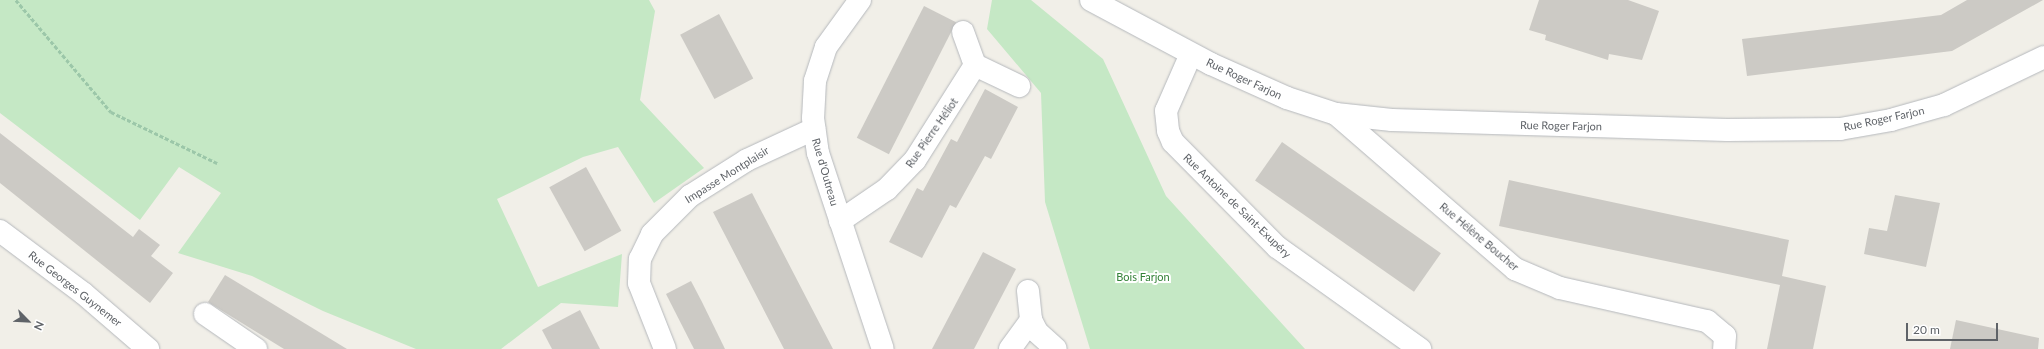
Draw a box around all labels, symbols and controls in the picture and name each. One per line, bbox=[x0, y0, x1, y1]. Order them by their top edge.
street label: Rue Roger Farjon bbox=[1204, 56, 1284, 102]
street label: Rue Pierre Héliot bbox=[903, 96, 961, 170]
street label: Rue Roger Farjon bbox=[1842, 104, 1926, 134]
street label: Rue Roger Farjon bbox=[1520, 119, 1602, 133]
street label: Rue d'Outreau bbox=[809, 137, 841, 207]
street label: Impasse Montplaisir bbox=[683, 144, 771, 206]
street label: Rue Antoine de Saint-Exupéry bbox=[1180, 151, 1294, 261]
street label: Rue Hélène Boucher bbox=[1437, 200, 1521, 274]
street label: Rue Georges Guynemer bbox=[26, 248, 124, 330]
park label: Bois Farjon bbox=[1116, 270, 1170, 284]
north arrow bbox=[8, 301, 48, 341]
scale bar bbox=[1908, 315, 2000, 341]
text: N bbox=[32, 320, 47, 333]
text: 20 m bbox=[1913, 322, 1940, 337]

